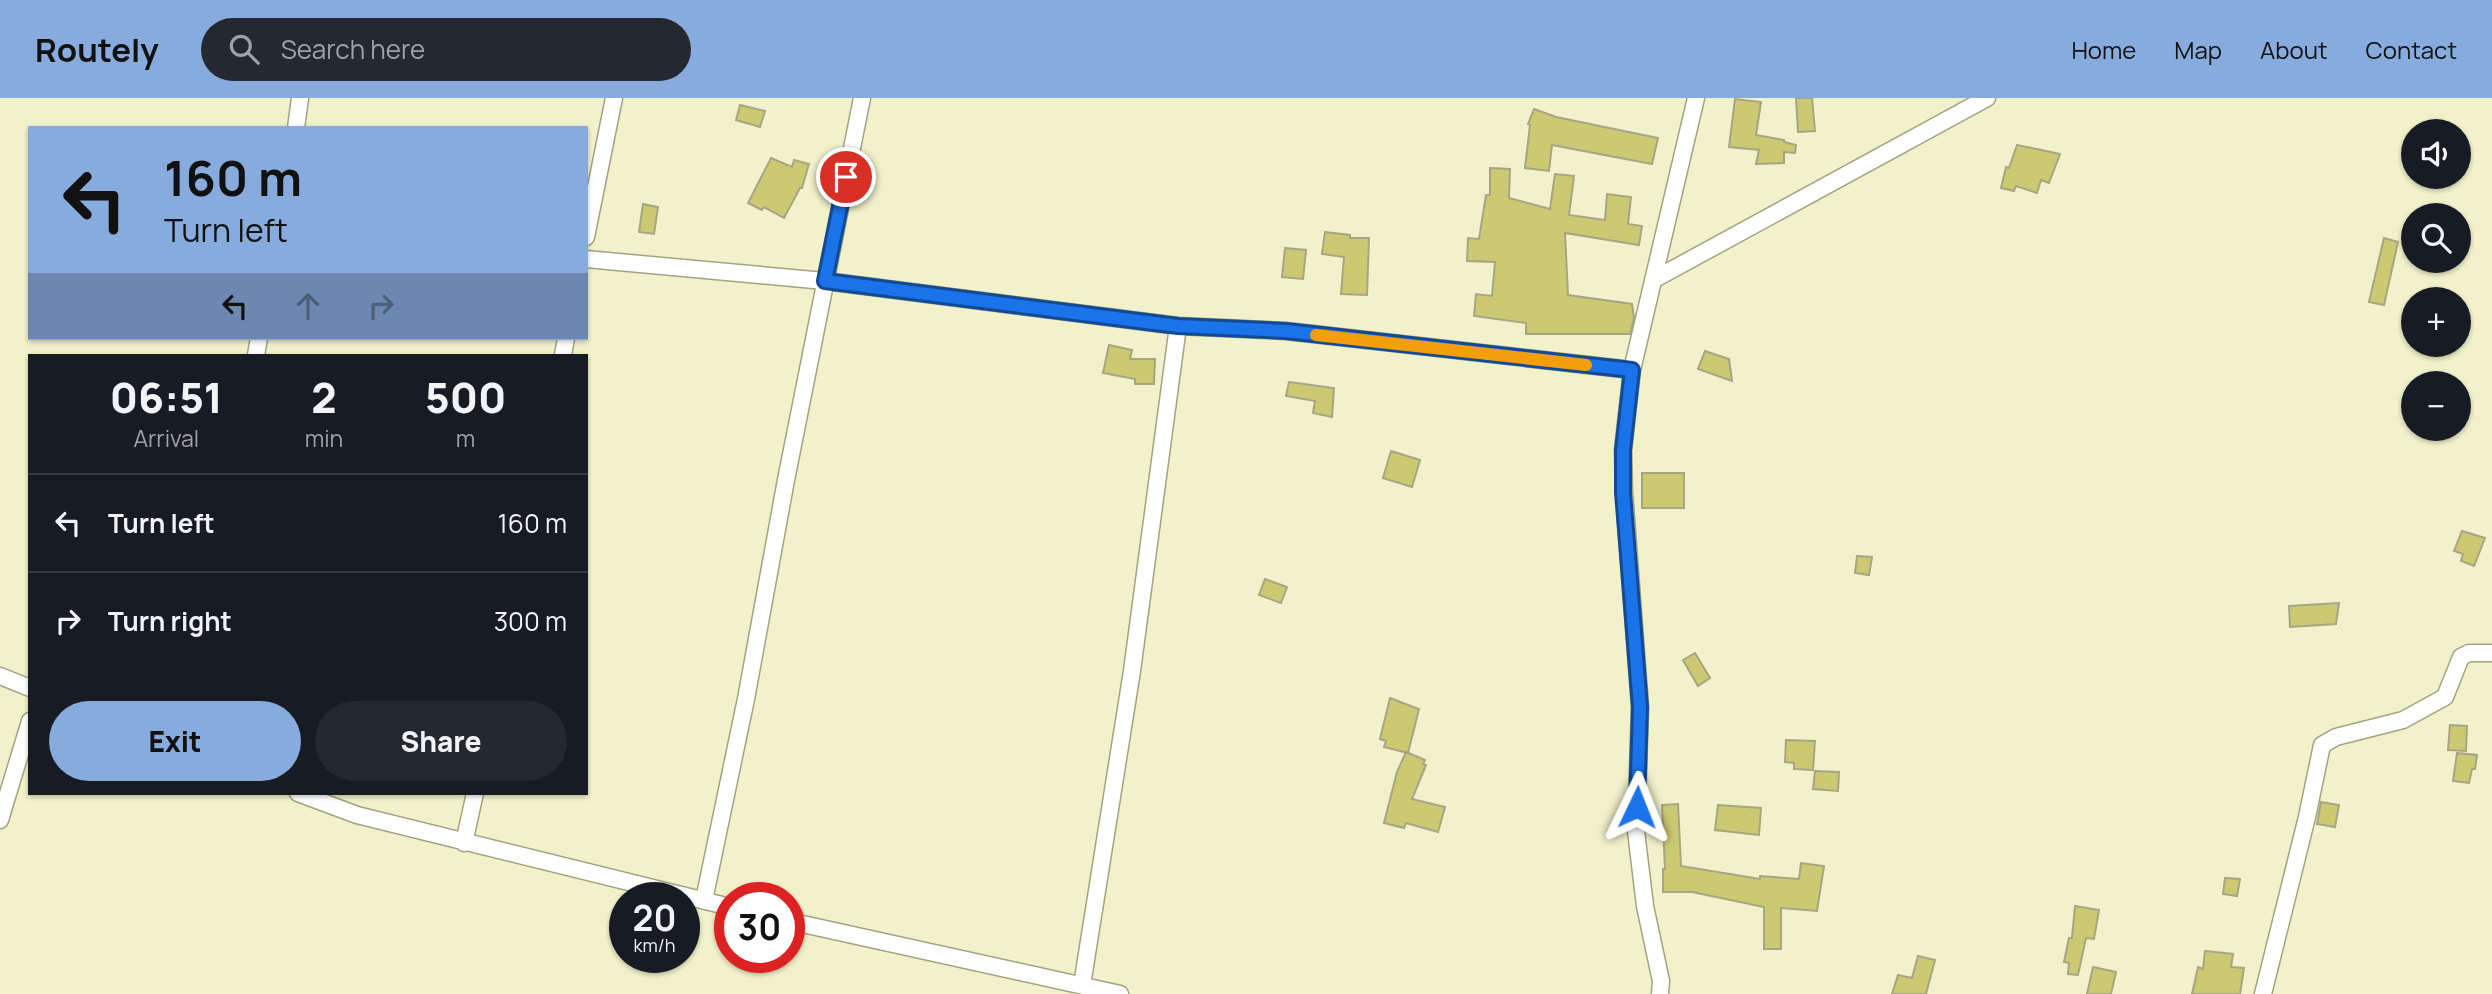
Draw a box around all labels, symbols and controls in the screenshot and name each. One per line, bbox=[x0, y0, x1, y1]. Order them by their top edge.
search box bbox=[201, 18, 691, 81]
text: Routely bbox=[35, 27, 159, 72]
icon: search bbox=[225, 30, 263, 68]
text: Search here bbox=[281, 31, 425, 67]
text: Home bbox=[2071, 33, 2136, 66]
text: Map bbox=[2174, 33, 2222, 66]
text: About bbox=[2260, 33, 2328, 66]
text: Contact bbox=[2366, 33, 2457, 66]
map controls bbox=[2401, 119, 2471, 441]
button: sound bbox=[2401, 119, 2471, 189]
text: 160 m bbox=[164, 144, 302, 211]
pin bbox=[816, 147, 876, 207]
icon: left bbox=[49, 154, 140, 245]
icon: arrive bbox=[827, 158, 865, 196]
button: search bbox=[2401, 203, 2471, 273]
text: Turn left bbox=[164, 208, 288, 252]
icon: left bbox=[216, 287, 254, 325]
icon: ahead bbox=[289, 287, 327, 325]
icon: right bbox=[362, 287, 400, 325]
button: + bbox=[2401, 287, 2471, 357]
text: 06:51 bbox=[110, 368, 223, 426]
text: 2 bbox=[311, 368, 337, 426]
text: 500 bbox=[425, 368, 506, 426]
button: − bbox=[2401, 371, 2471, 441]
text: Arrival bbox=[133, 422, 199, 454]
text: min bbox=[305, 422, 343, 454]
text: m bbox=[456, 422, 475, 454]
icon: left bbox=[49, 504, 87, 542]
text: Turn left bbox=[108, 505, 215, 541]
text: 160 m bbox=[498, 505, 567, 541]
icon: right bbox=[49, 602, 87, 640]
text: Turn right bbox=[108, 603, 232, 639]
text: 300 m bbox=[494, 603, 567, 639]
button: Exit bbox=[49, 701, 301, 781]
button: Share bbox=[315, 701, 567, 781]
position arrow bbox=[1600, 770, 1674, 844]
speed limit sign: 30 bbox=[714, 882, 805, 973]
text: 20 bbox=[633, 894, 676, 942]
text: km/h bbox=[634, 933, 675, 957]

